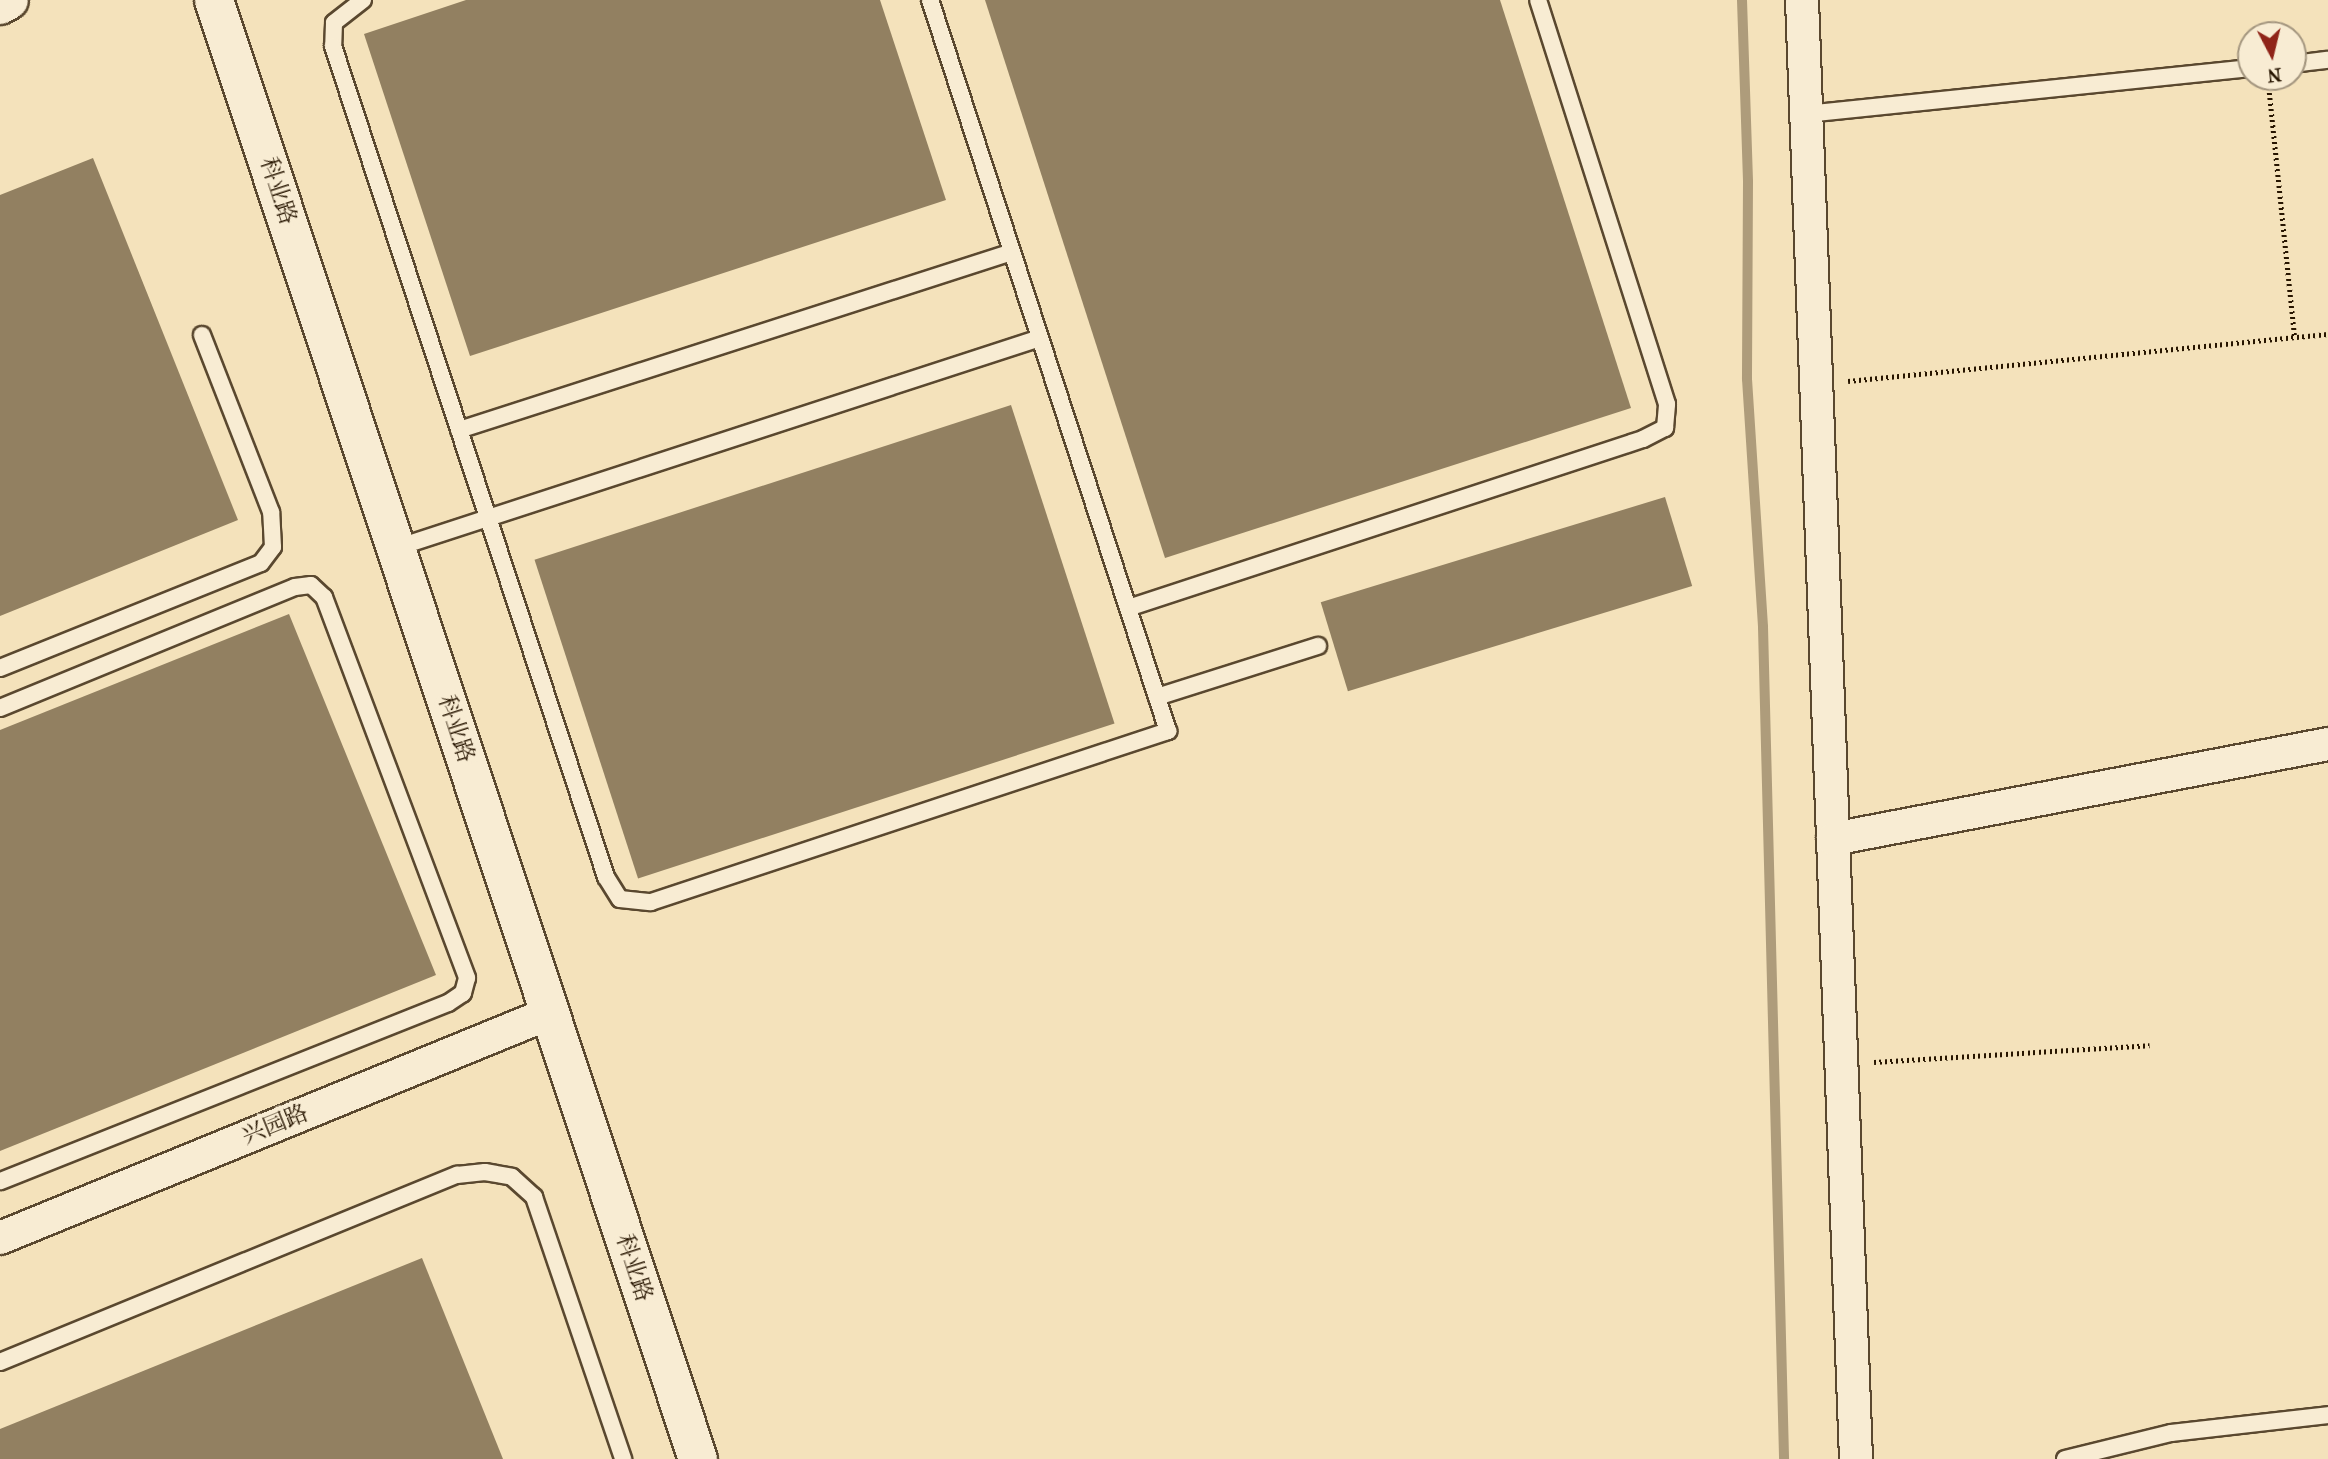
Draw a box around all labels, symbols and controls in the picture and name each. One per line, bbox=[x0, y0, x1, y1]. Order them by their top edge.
north arrow bbox=[2237, 21, 2307, 91]
text: N bbox=[2266, 63, 2283, 87]
street label: 科业路 bbox=[254, 154, 302, 228]
street label: 科业路 bbox=[432, 692, 480, 766]
street label: 兴园路 bbox=[238, 1099, 312, 1151]
street label: 科业路 bbox=[610, 1231, 658, 1305]

